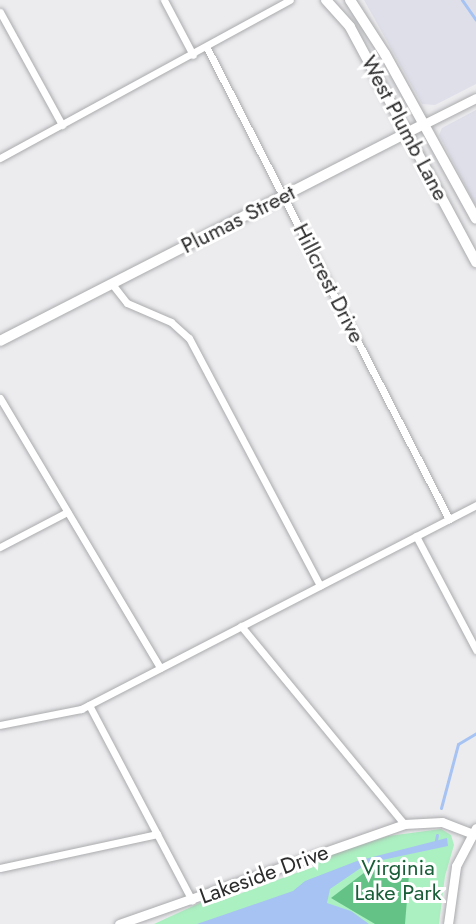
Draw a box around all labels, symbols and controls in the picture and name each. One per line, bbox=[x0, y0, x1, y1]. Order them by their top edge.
street label: West Plumb Lane bbox=[356, 51, 454, 205]
street label: Plumas Street bbox=[177, 179, 299, 259]
street label: Hillcrest Drive bbox=[288, 219, 370, 347]
street label: Lakeside Drive bbox=[196, 838, 332, 910]
park label: Virginia Lake Park bbox=[355, 854, 441, 906]

